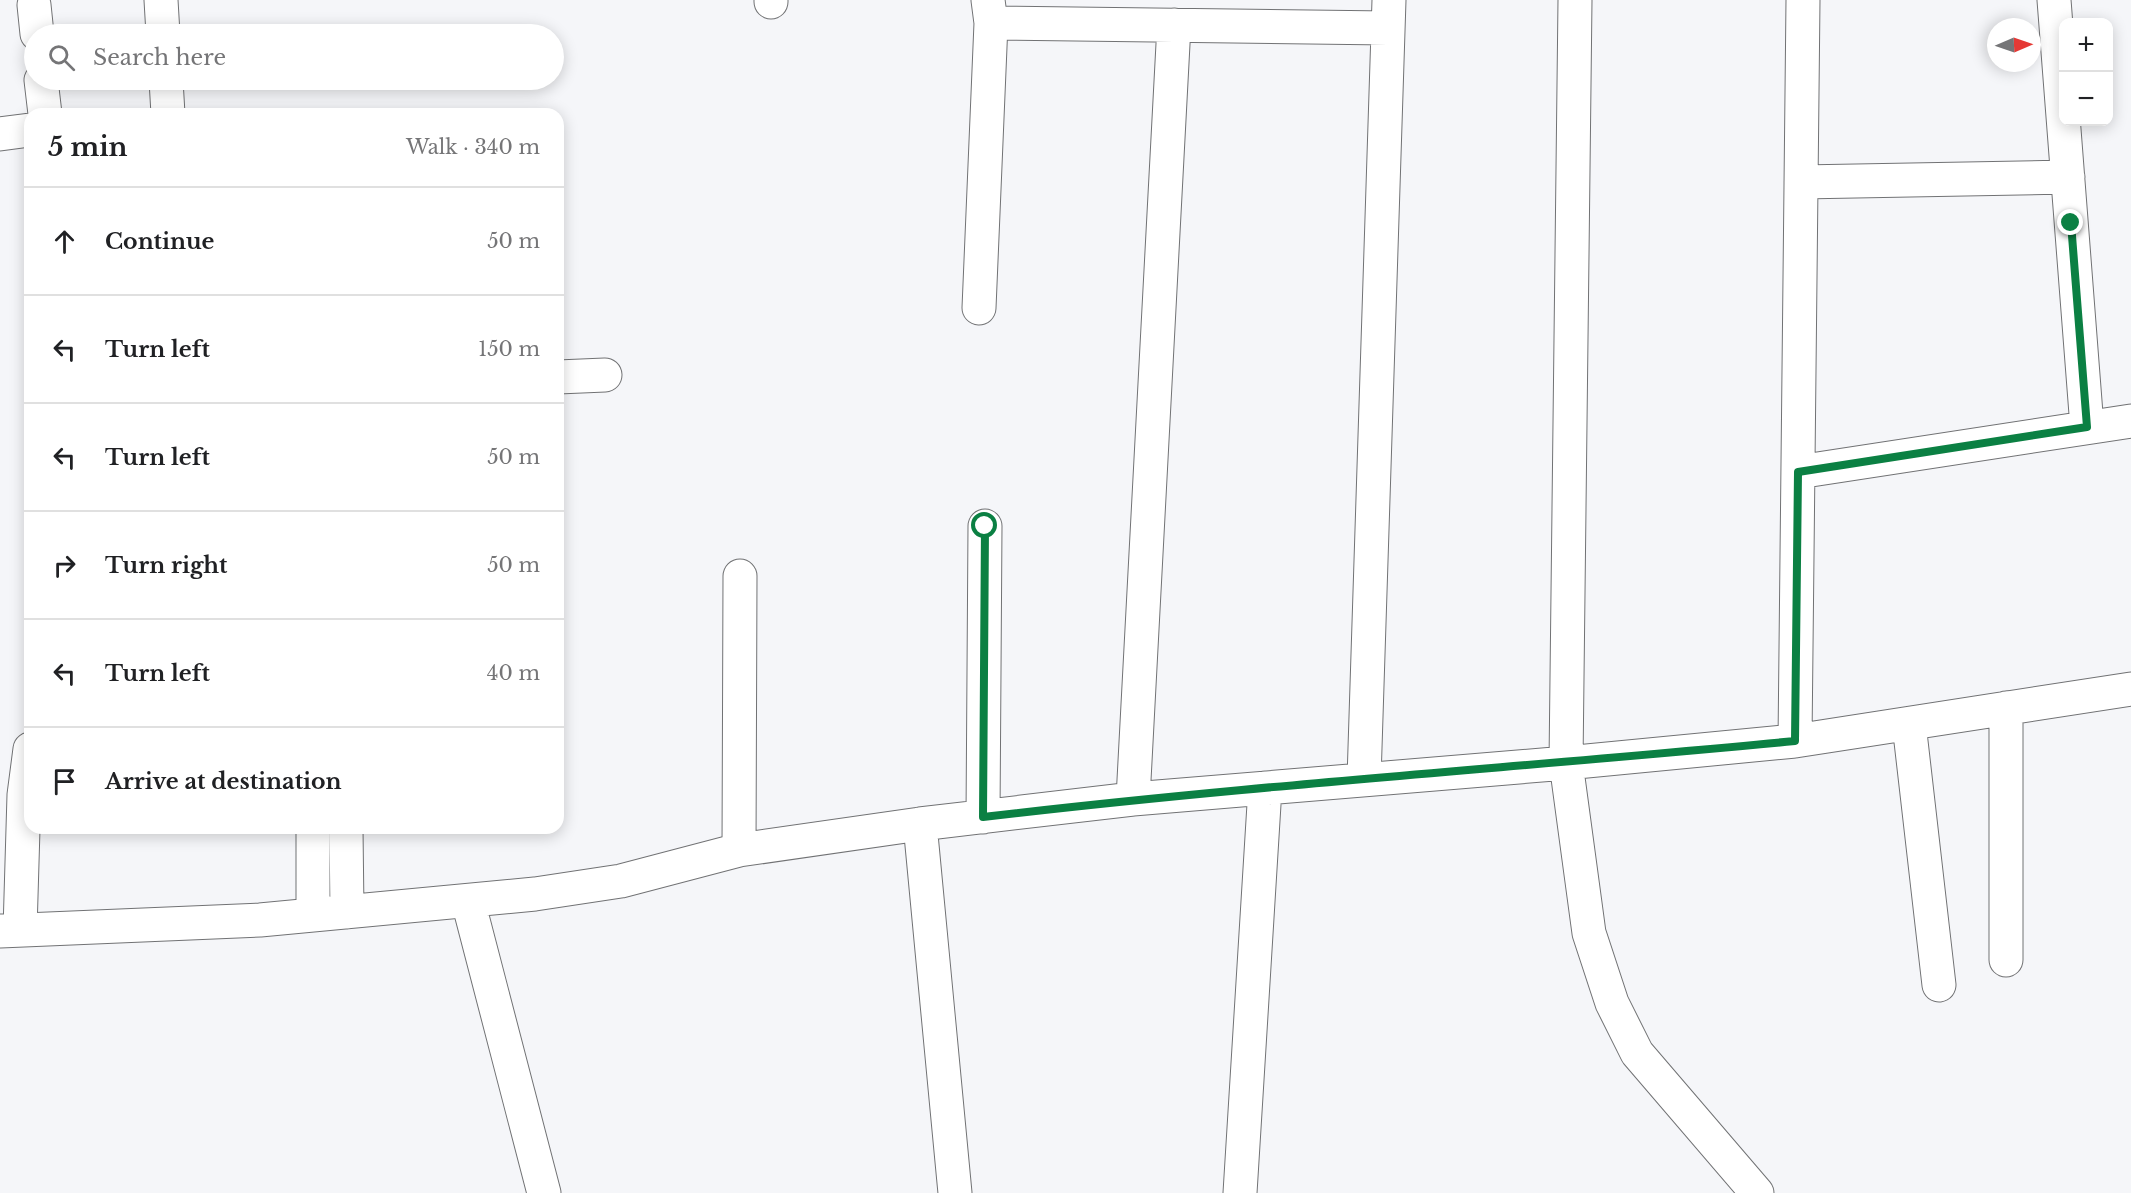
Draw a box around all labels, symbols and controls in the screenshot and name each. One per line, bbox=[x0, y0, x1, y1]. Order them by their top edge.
north arrow bbox=[1987, 18, 2041, 72]
map controls bbox=[2059, 18, 2113, 126]
button: + bbox=[2059, 18, 2113, 72]
search box bbox=[24, 24, 564, 90]
icon: search bbox=[45, 41, 78, 74]
text: Search here bbox=[93, 44, 226, 71]
button: − bbox=[2059, 72, 2113, 126]
text: 5 min bbox=[48, 131, 127, 163]
text: Walk · 340 m bbox=[406, 135, 540, 159]
route end bbox=[2057, 209, 2083, 235]
icon: ahead bbox=[48, 225, 81, 258]
text: Continue bbox=[105, 228, 214, 255]
text: 50 m bbox=[487, 229, 540, 253]
icon: left bbox=[48, 333, 81, 366]
text: Turn left bbox=[105, 336, 210, 363]
text: 150 m bbox=[478, 337, 540, 361]
icon: left bbox=[48, 441, 81, 474]
text: Turn left bbox=[105, 444, 210, 471]
text: 50 m bbox=[487, 445, 540, 469]
route start bbox=[971, 512, 997, 538]
icon: right bbox=[48, 549, 81, 582]
text: Turn right bbox=[105, 552, 227, 579]
text: 50 m bbox=[487, 553, 540, 577]
icon: left bbox=[48, 657, 81, 690]
text: Turn left bbox=[105, 660, 210, 687]
text: 40 m bbox=[487, 661, 540, 685]
icon: arrive bbox=[48, 765, 81, 798]
text: Arrive at destination bbox=[105, 768, 342, 795]

